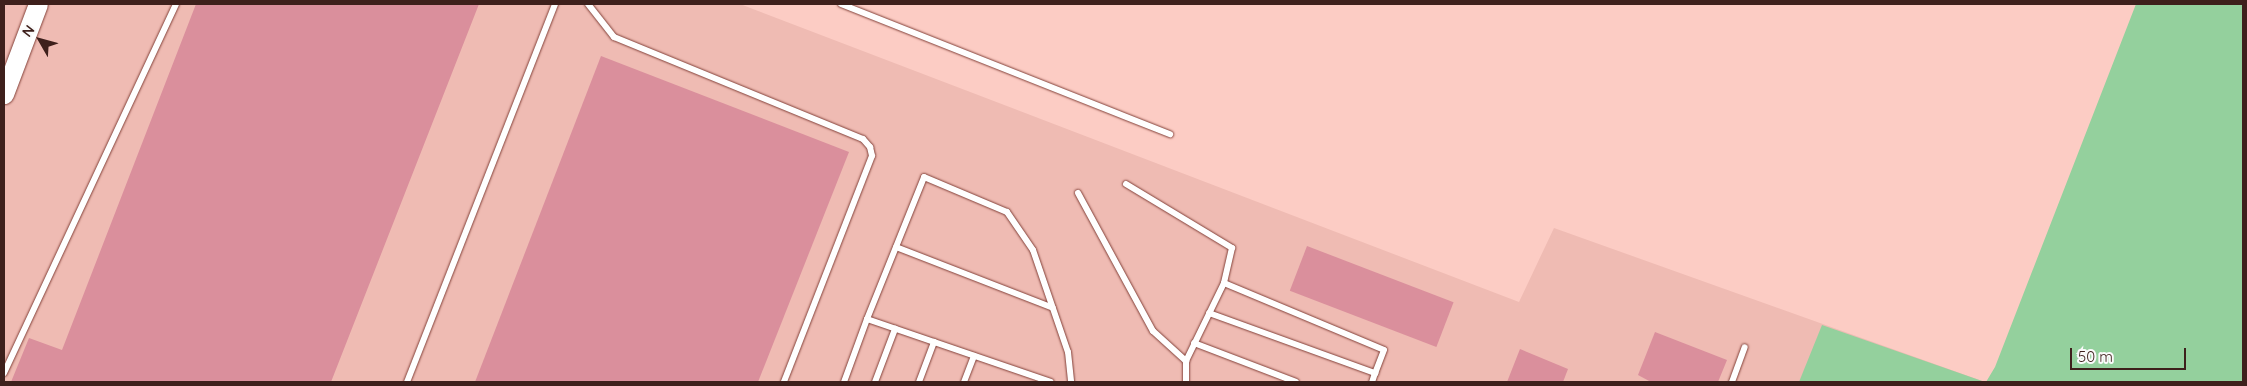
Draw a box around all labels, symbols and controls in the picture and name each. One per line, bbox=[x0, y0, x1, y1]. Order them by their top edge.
north arrow bbox=[15, 15, 65, 65]
text: N bbox=[18, 21, 38, 40]
scale bar bbox=[2072, 338, 2188, 370]
text: 50 m bbox=[2078, 347, 2113, 366]

